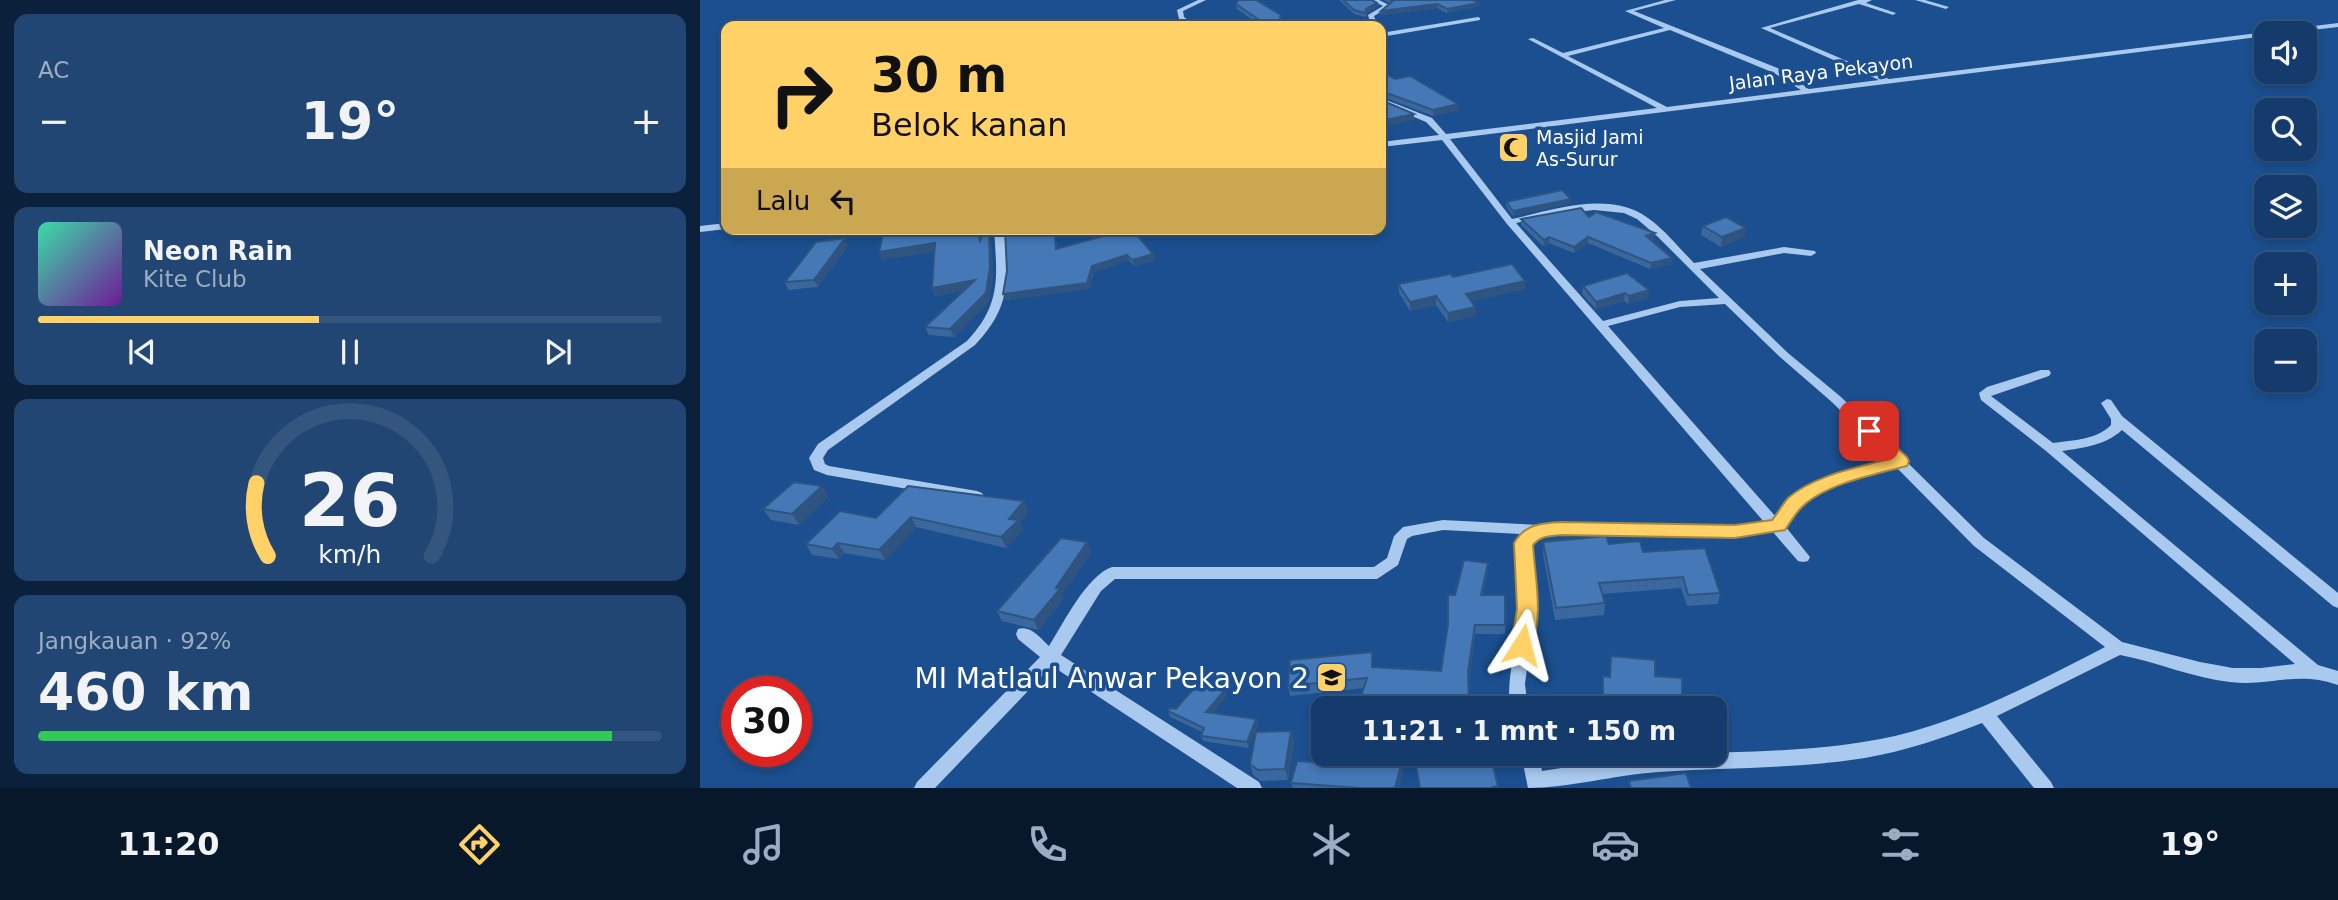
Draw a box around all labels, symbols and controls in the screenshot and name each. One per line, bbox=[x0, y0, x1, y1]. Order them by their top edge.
map controls bbox=[2254, 21, 2317, 392]
button: sound bbox=[2254, 21, 2317, 84]
text: 30 m bbox=[871, 47, 1007, 104]
icon: right bbox=[756, 49, 847, 140]
street label: Jalan Raya Pekayon bbox=[1727, 50, 1914, 94]
text: AC bbox=[38, 57, 69, 83]
text: 19° bbox=[301, 91, 399, 151]
button: search bbox=[2254, 98, 2317, 161]
text: − bbox=[38, 99, 70, 143]
text: + bbox=[630, 99, 662, 143]
text: Belok kanan bbox=[871, 106, 1068, 144]
place label: Masjid Jami As-Surur bbox=[1536, 126, 1644, 170]
mosque icon: Masjid Jami As-Surur bbox=[1496, 131, 1530, 165]
button: layers bbox=[2254, 175, 2317, 238]
icon: left bbox=[824, 182, 862, 220]
text: Lalu bbox=[756, 186, 810, 216]
text: Neon Rain bbox=[143, 236, 293, 266]
button: + bbox=[2254, 252, 2317, 315]
text: Kite Club bbox=[143, 266, 247, 292]
button: − bbox=[2254, 329, 2317, 392]
icon: previous bbox=[123, 333, 161, 371]
icon: pause bbox=[331, 333, 369, 371]
icon: next bbox=[539, 333, 577, 371]
pin bbox=[1839, 401, 1899, 461]
icon: arrive bbox=[1850, 412, 1888, 450]
text: 26 bbox=[299, 459, 401, 544]
text: km/h bbox=[318, 540, 382, 569]
position arrow bbox=[1485, 608, 1559, 682]
text: Jangkauan · 92% bbox=[38, 628, 231, 654]
school or university icon: MI Matlaul Anwar Pekayon 2 bbox=[1315, 661, 1349, 695]
text: 460 km bbox=[38, 662, 253, 722]
place label: MI Matlaul Anwar Pekayon 2 bbox=[914, 662, 1309, 695]
speed limit sign: 30 bbox=[721, 676, 812, 767]
text: 11:21 · 1 mnt · 150 m bbox=[1362, 716, 1676, 746]
icon: directions bbox=[455, 820, 504, 869]
icon: music bbox=[739, 820, 788, 869]
icon: phone bbox=[1023, 820, 1072, 869]
icon: climate bbox=[1307, 820, 1356, 869]
icon: car bbox=[1591, 820, 1640, 869]
icon: filters bbox=[1876, 820, 1925, 869]
text: 11:20 bbox=[118, 825, 219, 863]
text: 19° bbox=[2160, 825, 2220, 863]

